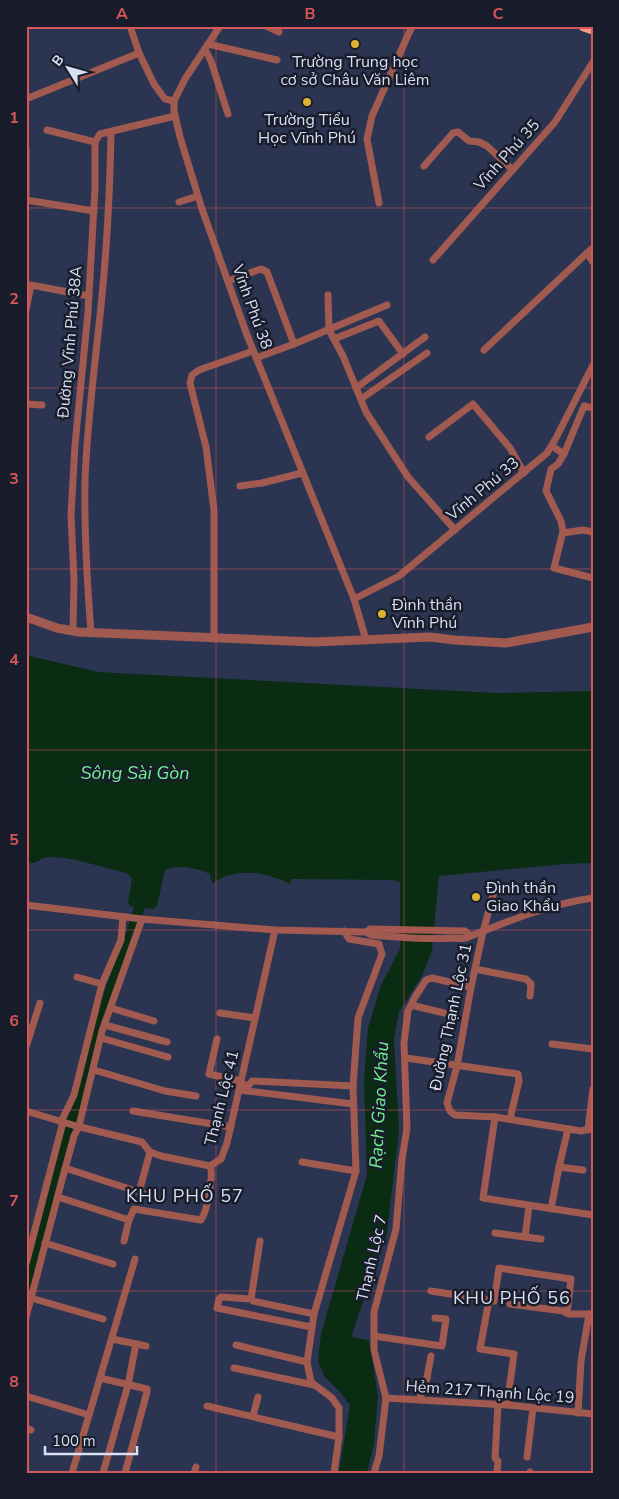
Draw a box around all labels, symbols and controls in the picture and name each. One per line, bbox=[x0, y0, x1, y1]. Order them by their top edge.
text: A bbox=[116, 3, 128, 25]
text: B bbox=[304, 3, 316, 25]
text: C bbox=[493, 3, 504, 25]
marker: Trường Trung học cơ sở Châu Văn Liêm bbox=[349, 38, 361, 50]
north arrow bbox=[42, 42, 92, 92]
text: B bbox=[48, 51, 69, 70]
place label: Trường Trung học cơ sở Châu Văn Liêm bbox=[281, 51, 429, 91]
marker: Trường Tiểu Học Vĩnh Phú bbox=[301, 96, 313, 108]
text: 1 bbox=[9, 107, 19, 129]
place label: Trường Tiểu Học Vĩnh Phú bbox=[258, 109, 356, 149]
street label: Vĩnh Phú 35 bbox=[469, 115, 545, 196]
street label: Vĩnh Phú 38 bbox=[226, 261, 277, 352]
street label: Đường Vĩnh Phú 38A bbox=[52, 265, 88, 420]
text: 2 bbox=[9, 288, 19, 310]
street label: Vĩnh Phú 33 bbox=[441, 452, 524, 527]
text: 3 bbox=[9, 468, 19, 490]
place label: Đình thần Vĩnh Phú bbox=[391, 594, 462, 634]
marker: Đình thần Vĩnh Phú bbox=[376, 608, 388, 620]
text: 4 bbox=[9, 649, 19, 671]
water label: Sông Sài Gòn bbox=[80, 761, 190, 785]
text: 5 bbox=[9, 829, 19, 851]
place label: Đình thần Giao Khẩu bbox=[485, 877, 559, 917]
marker: Đình thần Giao Khẩu bbox=[470, 891, 482, 903]
street label: Đường Thạnh Lộc 31 bbox=[424, 941, 477, 1094]
text: 6 bbox=[9, 1010, 19, 1032]
water label: Rạch Giao Khẩu bbox=[364, 1041, 394, 1169]
street label: Thạnh Lộc 41 bbox=[200, 1048, 244, 1148]
district label: KHU PHỐ 57 bbox=[126, 1183, 244, 1208]
text: 7 bbox=[9, 1190, 19, 1212]
street label: Thạnh Lộc 7 bbox=[351, 1213, 393, 1303]
district label: KHU PHỐ 56 bbox=[453, 1285, 571, 1310]
text: 8 bbox=[9, 1371, 19, 1393]
street label: Hẻm 217 Thạnh Lộc 19 bbox=[405, 1375, 575, 1409]
scale bar bbox=[45, 1424, 138, 1456]
text: 100 m bbox=[52, 1431, 96, 1451]

